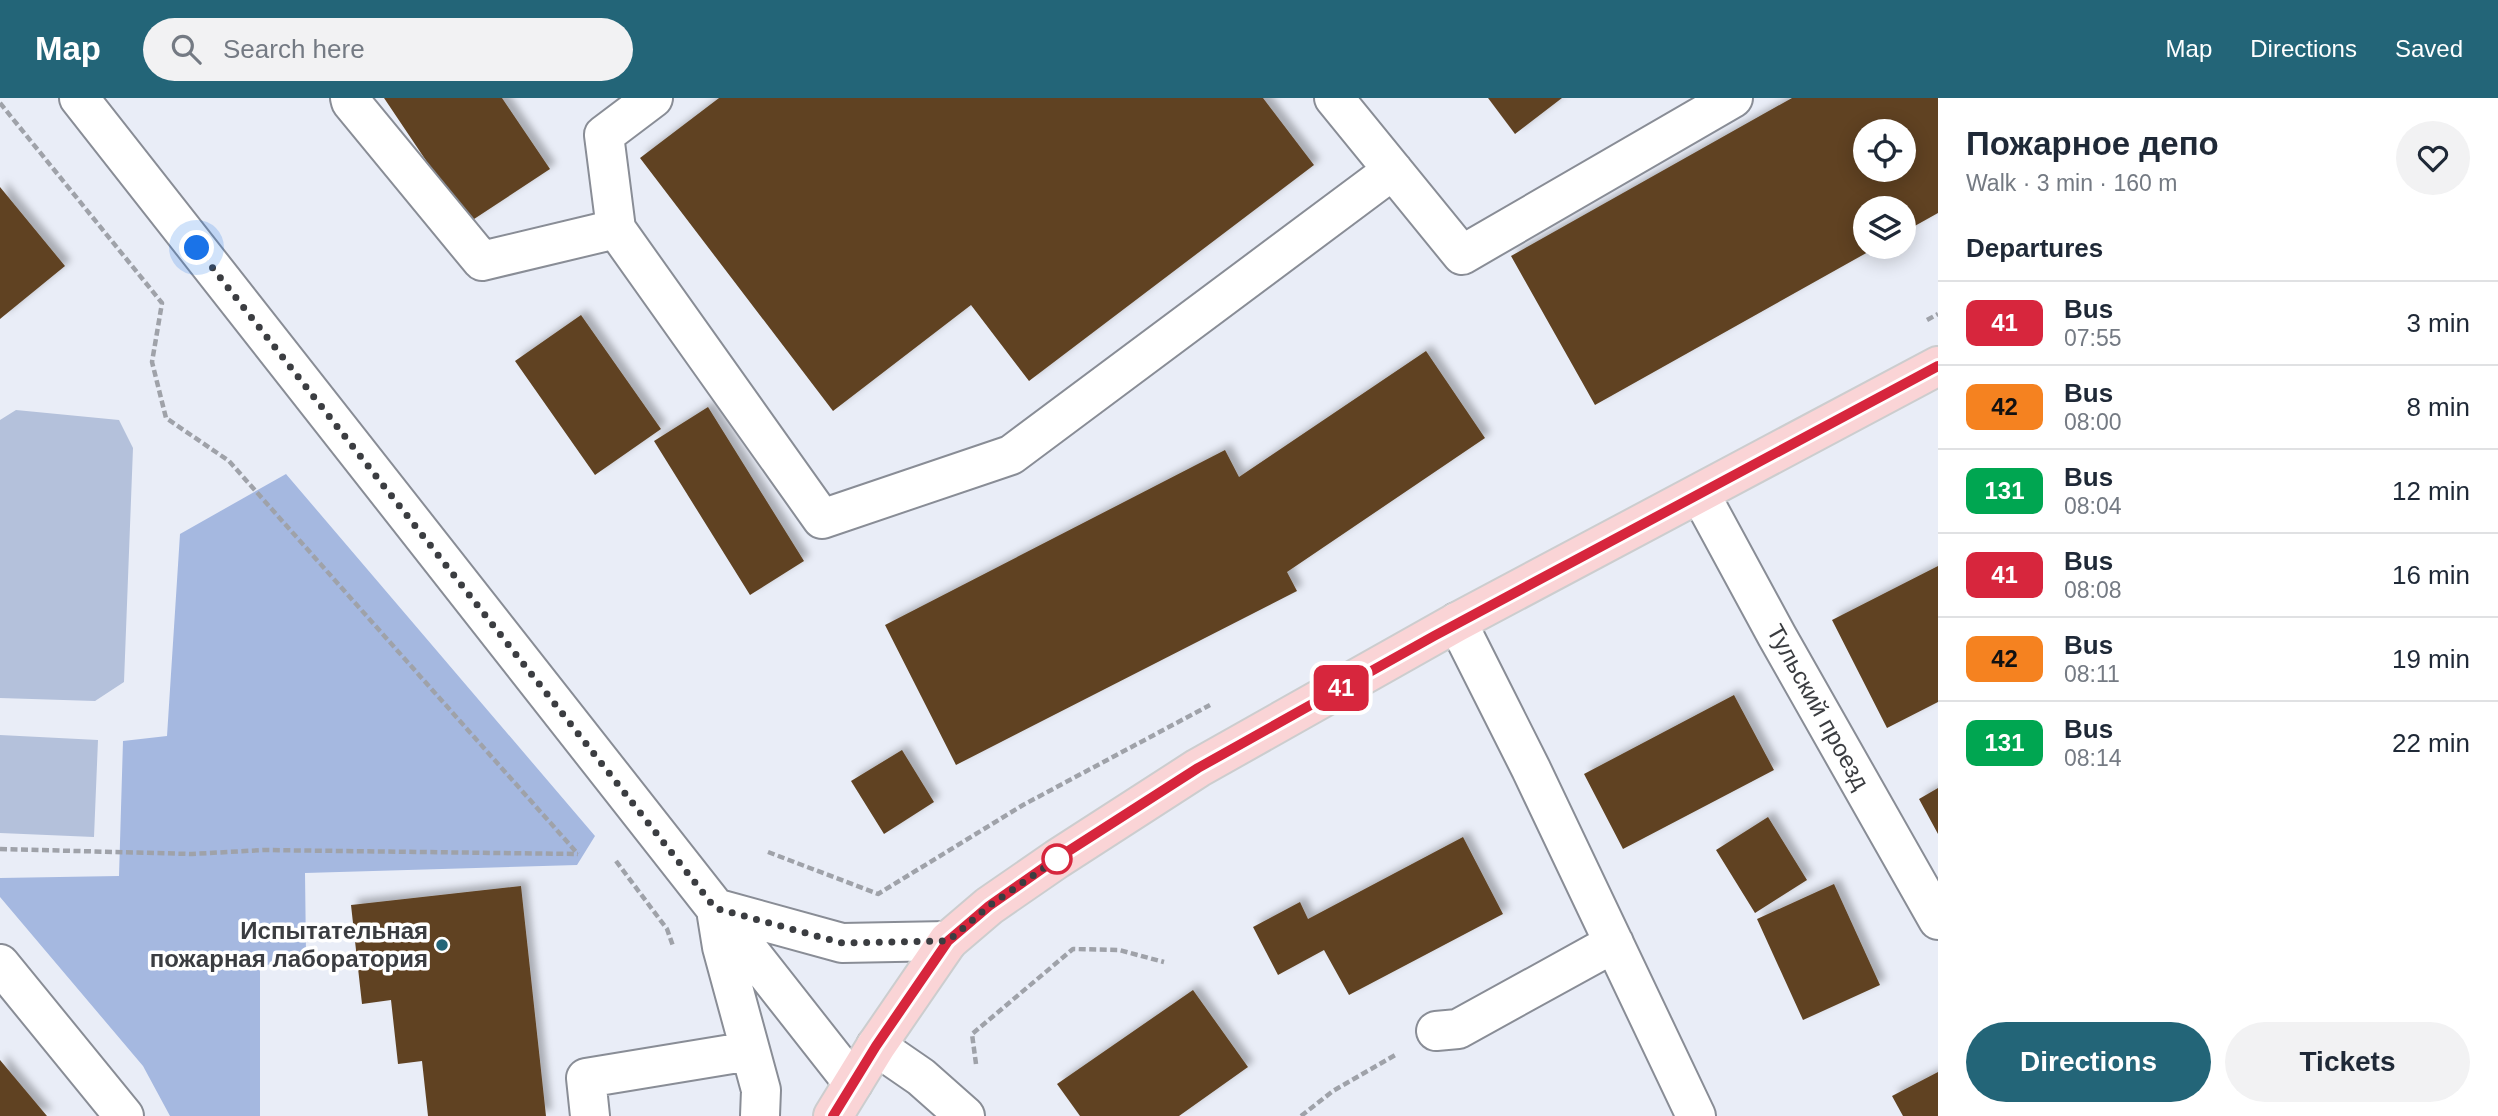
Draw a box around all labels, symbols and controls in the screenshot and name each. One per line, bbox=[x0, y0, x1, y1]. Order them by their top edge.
search box bbox=[143, 18, 633, 81]
text: Map bbox=[35, 30, 101, 67]
icon: search bbox=[167, 30, 205, 68]
text: Search here bbox=[223, 34, 365, 64]
text: Map bbox=[2166, 35, 2212, 62]
text: Directions bbox=[2250, 35, 2357, 62]
text: Saved bbox=[2395, 35, 2463, 62]
map controls bbox=[1853, 119, 1916, 259]
button: locate bbox=[1853, 119, 1916, 182]
button: heart bbox=[2396, 121, 2470, 195]
text: Пожарное депо bbox=[1966, 125, 2219, 162]
text: Walk · 3 min · 160 m bbox=[1966, 170, 2177, 196]
button: layers bbox=[1853, 196, 1916, 259]
your location bbox=[179, 230, 214, 265]
text: Departures bbox=[1966, 233, 2103, 263]
text: Bus bbox=[2064, 294, 2113, 324]
text: 3 min bbox=[2406, 308, 2470, 338]
text: 41 bbox=[1991, 309, 2018, 336]
text: 07:55 bbox=[2064, 325, 2122, 351]
text: Bus bbox=[2064, 378, 2113, 408]
text: 8 min bbox=[2406, 392, 2470, 422]
text: 42 bbox=[1991, 393, 2018, 420]
text: 08:00 bbox=[2064, 409, 2122, 435]
text: Bus bbox=[2064, 462, 2113, 492]
text: 12 min bbox=[2392, 476, 2470, 506]
text: 131 bbox=[1984, 477, 2025, 504]
text: 08:04 bbox=[2064, 493, 2122, 519]
text: Bus bbox=[2064, 546, 2113, 576]
text: 16 min bbox=[2392, 560, 2470, 590]
text: 41 bbox=[1991, 561, 2018, 588]
text: 08:08 bbox=[2064, 577, 2122, 603]
street label: Тульский проезд bbox=[1762, 620, 1875, 794]
text: Bus bbox=[2064, 630, 2113, 660]
text: 19 min bbox=[2392, 644, 2470, 674]
text: 42 bbox=[1991, 645, 2018, 672]
text: 08:11 bbox=[2064, 661, 2120, 687]
line badge: 41 bbox=[1310, 665, 1372, 711]
text: 41 bbox=[1328, 674, 1354, 701]
text: Bus bbox=[2064, 714, 2113, 744]
text: 22 min bbox=[2392, 728, 2470, 758]
text: 131 bbox=[1984, 729, 2025, 756]
text: 08:14 bbox=[2064, 745, 2122, 771]
unlabelled marker bbox=[1042, 844, 1072, 874]
place label: Испытательная пожарная лаборатория bbox=[150, 917, 428, 972]
marker: Испытательная пожарная лаборатория bbox=[434, 937, 450, 953]
button: Directions bbox=[1966, 1022, 2211, 1102]
button: Tickets bbox=[2225, 1022, 2470, 1102]

